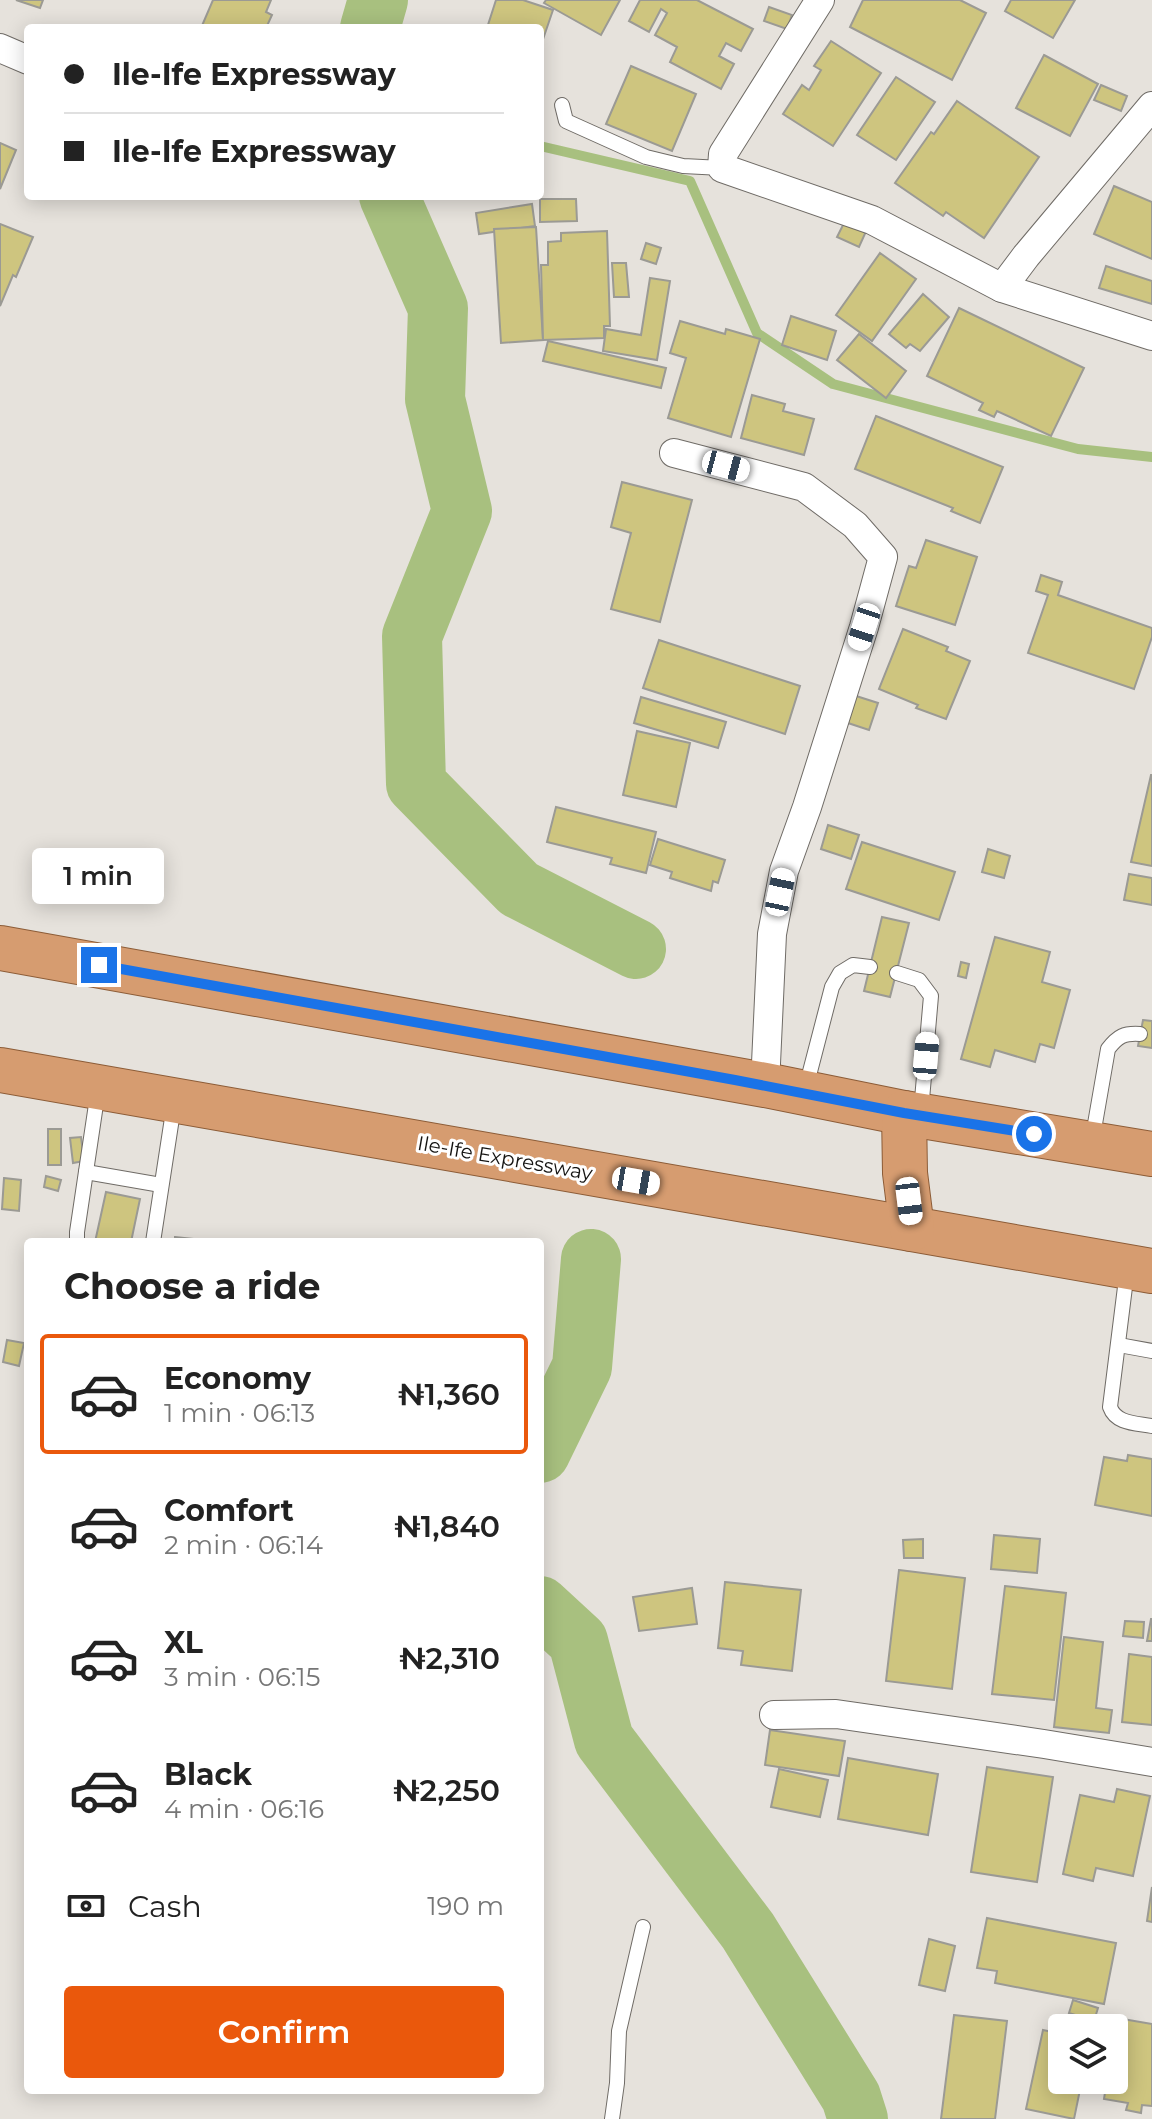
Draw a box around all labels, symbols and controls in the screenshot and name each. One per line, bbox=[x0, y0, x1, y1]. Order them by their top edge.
text: Ile-Ife Expressway bbox=[112, 56, 396, 93]
text: Ile-Ife Expressway bbox=[112, 133, 396, 170]
car bbox=[700, 448, 752, 484]
car bbox=[845, 600, 883, 654]
callout: 1 min bbox=[33, 849, 165, 905]
text: 1 min bbox=[63, 860, 133, 892]
car bbox=[763, 866, 797, 918]
route end bbox=[81, 947, 117, 983]
car bbox=[912, 1031, 940, 1081]
route start bbox=[1016, 1116, 1052, 1152]
street label: Ile-Ife Expressway bbox=[416, 1131, 595, 1185]
car bbox=[610, 1165, 662, 1197]
car bbox=[894, 1176, 924, 1226]
text: Choose a ride bbox=[64, 1264, 321, 1308]
icon: car bbox=[68, 1358, 140, 1430]
text: Economy bbox=[164, 1360, 311, 1397]
text: ₦1,360 bbox=[398, 1376, 500, 1413]
text: 1 min · 06:13 bbox=[164, 1397, 315, 1429]
icon: car bbox=[68, 1490, 140, 1562]
text: Comfort bbox=[164, 1492, 294, 1529]
text: ₦1,840 bbox=[394, 1508, 500, 1545]
text: 2 min · 06:14 bbox=[164, 1529, 323, 1561]
icon: car bbox=[68, 1622, 140, 1694]
text: XL bbox=[164, 1624, 203, 1661]
text: ₦2,310 bbox=[399, 1640, 500, 1677]
text: 3 min · 06:15 bbox=[164, 1661, 320, 1693]
icon: car bbox=[68, 1754, 140, 1826]
text: Black bbox=[164, 1756, 252, 1793]
text: ₦2,250 bbox=[393, 1772, 500, 1809]
text: 4 min · 06:16 bbox=[164, 1793, 324, 1825]
icon: cash bbox=[64, 1884, 108, 1928]
text: Cash bbox=[128, 1888, 202, 1925]
text: 190 m bbox=[427, 1890, 504, 1922]
button: Confirm bbox=[64, 1986, 504, 2078]
map controls bbox=[1048, 2014, 1128, 2094]
button: layers bbox=[1048, 2014, 1128, 2094]

